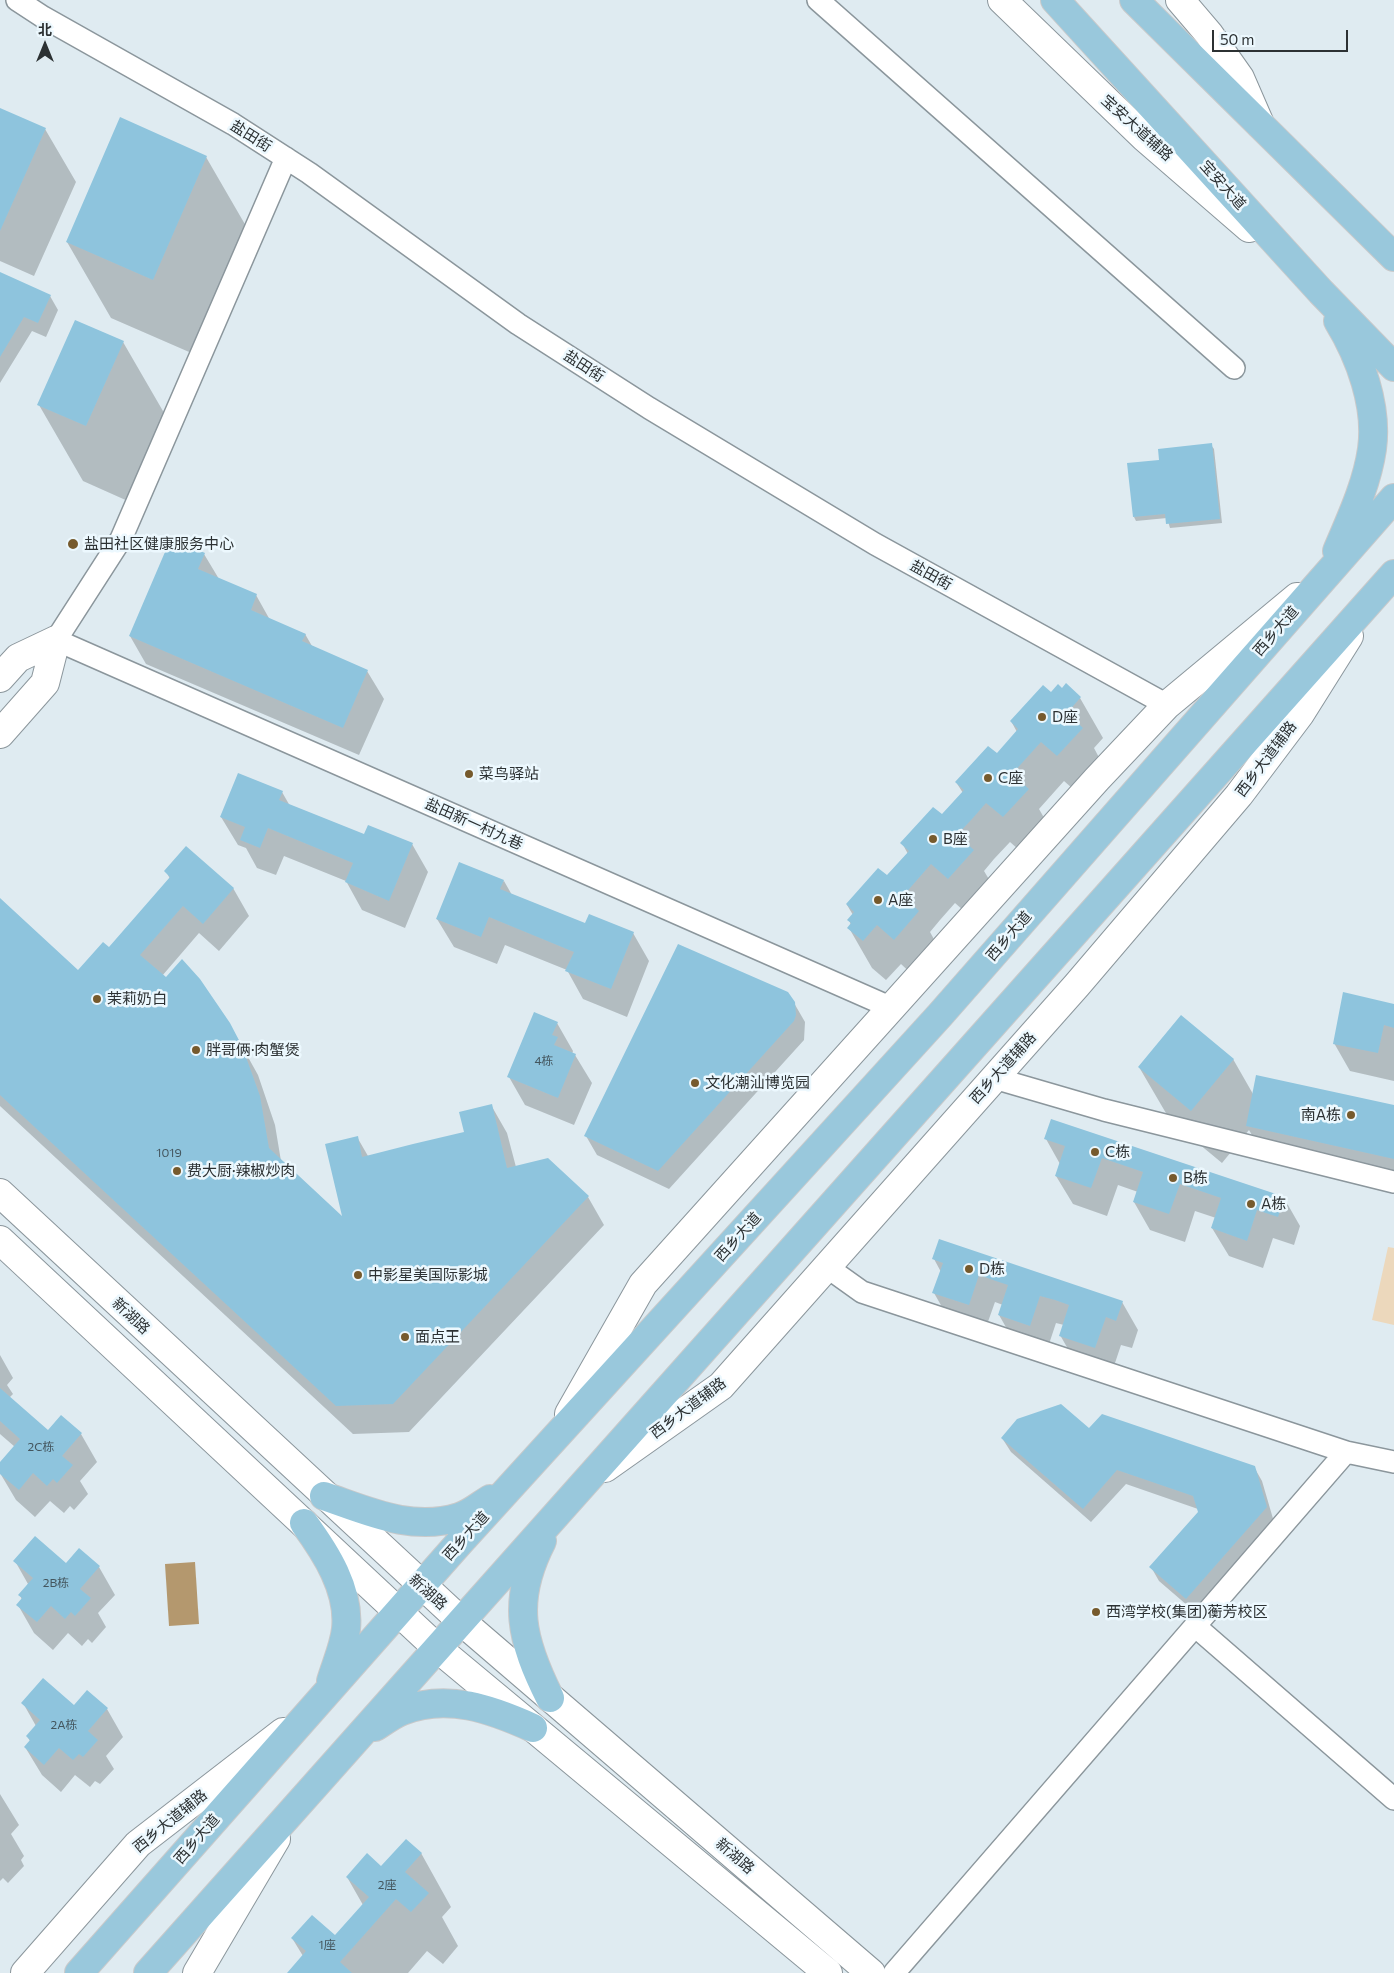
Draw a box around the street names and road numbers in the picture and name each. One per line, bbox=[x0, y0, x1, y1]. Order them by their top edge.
street label: 宝安大道辅路 bbox=[1098, 91, 1176, 165]
street label: 盐田街 bbox=[227, 116, 275, 156]
street label: 宝安大道 bbox=[1196, 157, 1250, 213]
street label: 盐田街 bbox=[560, 346, 608, 386]
street label: 盐田街 bbox=[907, 556, 955, 594]
street label: 西乡大道 bbox=[1250, 602, 1302, 660]
street label: 西乡大道辅路 bbox=[1232, 718, 1300, 800]
street label: 盐田新一村九巷 bbox=[422, 794, 526, 854]
street label: 西乡大道 bbox=[983, 907, 1035, 965]
street label: 西乡大道辅路 bbox=[966, 1029, 1040, 1107]
street label: 西乡大道 bbox=[711, 1209, 765, 1265]
street label: 新湖路 bbox=[108, 1294, 154, 1338]
street label: 西乡大道辅路 bbox=[647, 1374, 729, 1442]
street label: 西乡大道 bbox=[439, 1508, 493, 1564]
street label: 新湖路 bbox=[405, 1570, 451, 1614]
street label: 西乡大道辅路 bbox=[129, 1786, 211, 1856]
street label: 西乡大道 bbox=[171, 1810, 223, 1868]
street label: 新湖路 bbox=[712, 1834, 758, 1878]

